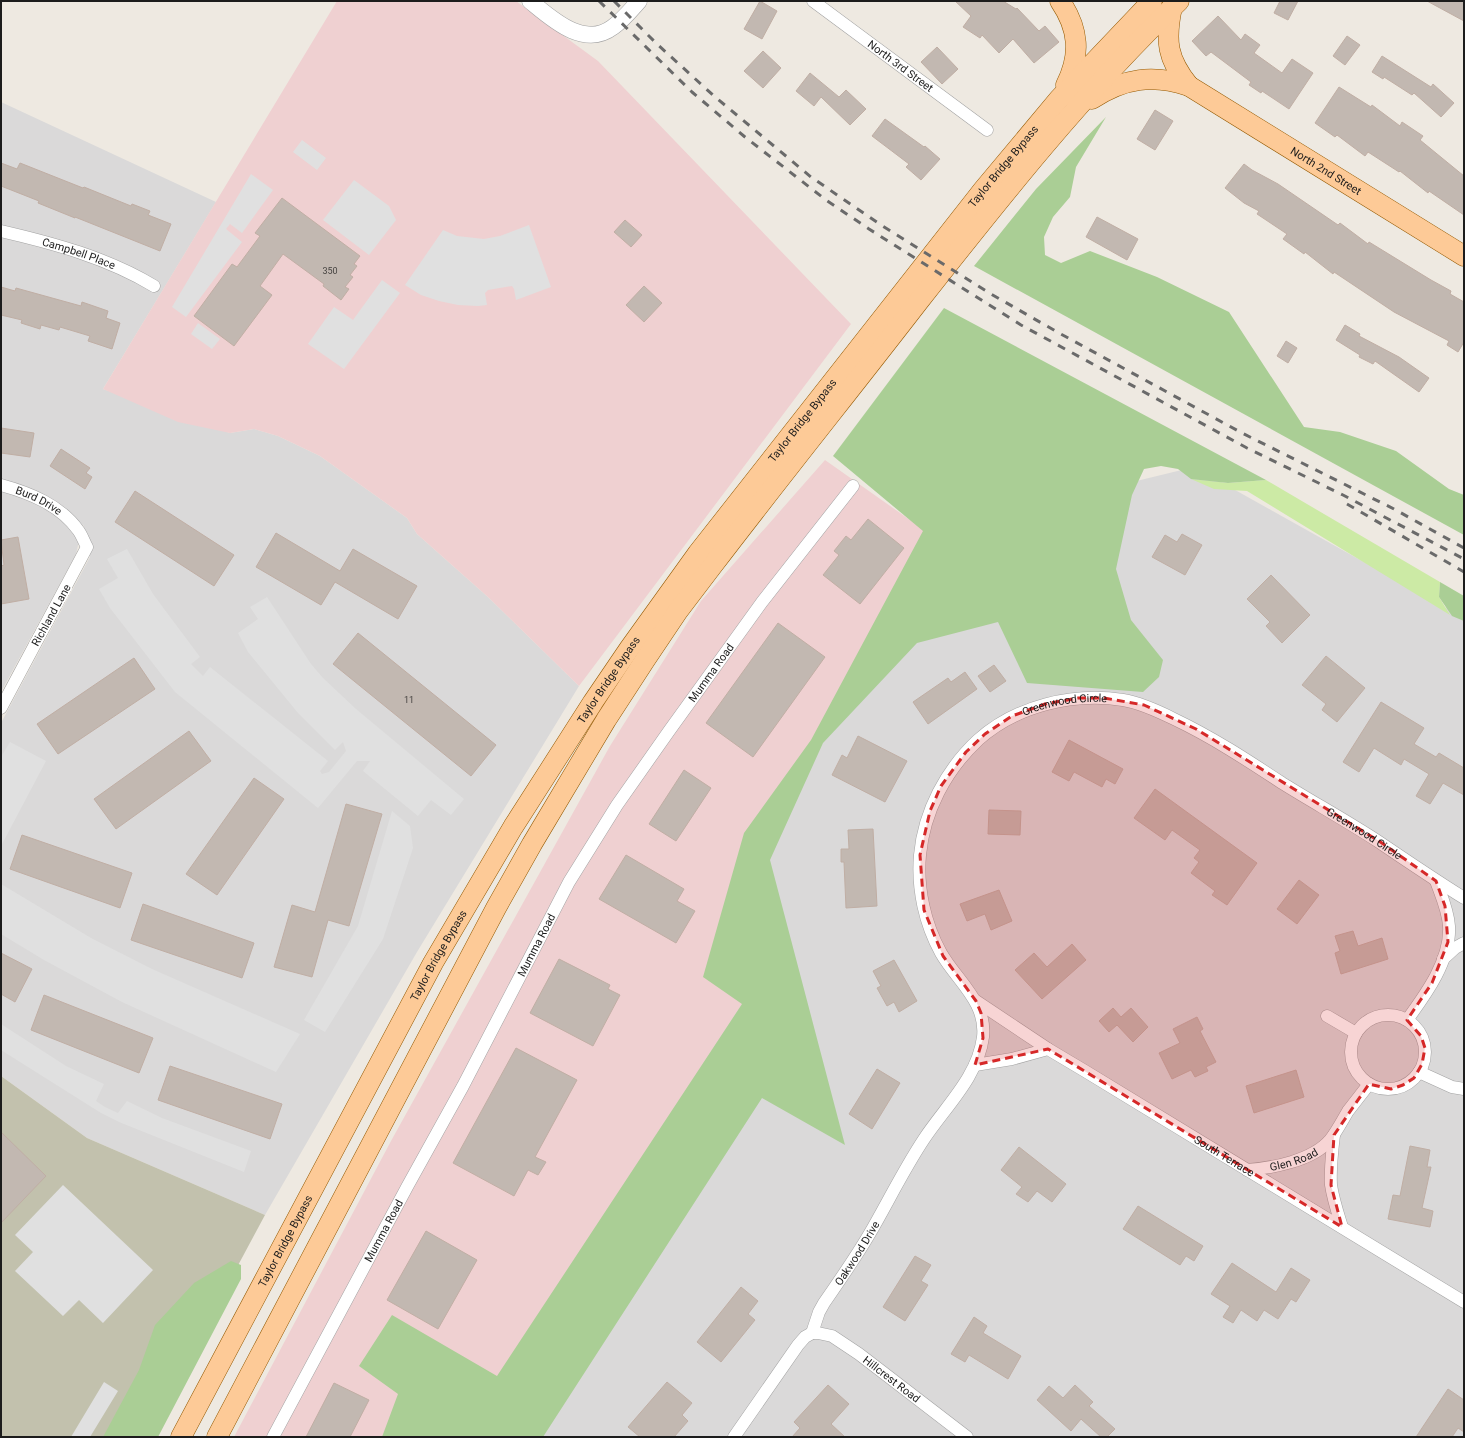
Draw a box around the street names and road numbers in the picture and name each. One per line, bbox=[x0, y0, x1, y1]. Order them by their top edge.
street label: North 3rd Street bbox=[865, 38, 936, 95]
street label: Taylor Bridge Bypass bbox=[966, 123, 1041, 210]
street label: North 2nd Street bbox=[1288, 144, 1364, 198]
street label: Campbell Place bbox=[41, 236, 117, 272]
street label: Taylor Bridge Bypass bbox=[766, 376, 839, 465]
street label: Burd Drive bbox=[14, 484, 65, 518]
street label: Richland Lane bbox=[29, 582, 74, 648]
street label: Taylor Bridge Bypass bbox=[575, 634, 643, 726]
street label: Mumma Road bbox=[686, 641, 737, 705]
street label: Greenwood Circle bbox=[1020, 692, 1108, 719]
street label: Greenwood Circle bbox=[1324, 805, 1404, 863]
street label: Taylor Bridge Bypass bbox=[408, 908, 470, 1003]
street label: Mumma Road bbox=[515, 912, 558, 979]
street label: South Terrace bbox=[1192, 1133, 1256, 1180]
street label: Glen Road bbox=[1269, 1146, 1320, 1174]
street label: Taylor Bridge Bypass bbox=[256, 1193, 316, 1289]
street label: Mumma Road bbox=[362, 1198, 406, 1264]
street label: Oakwood Drive bbox=[832, 1219, 883, 1288]
street label: Hillcrest Road bbox=[860, 1354, 922, 1406]

